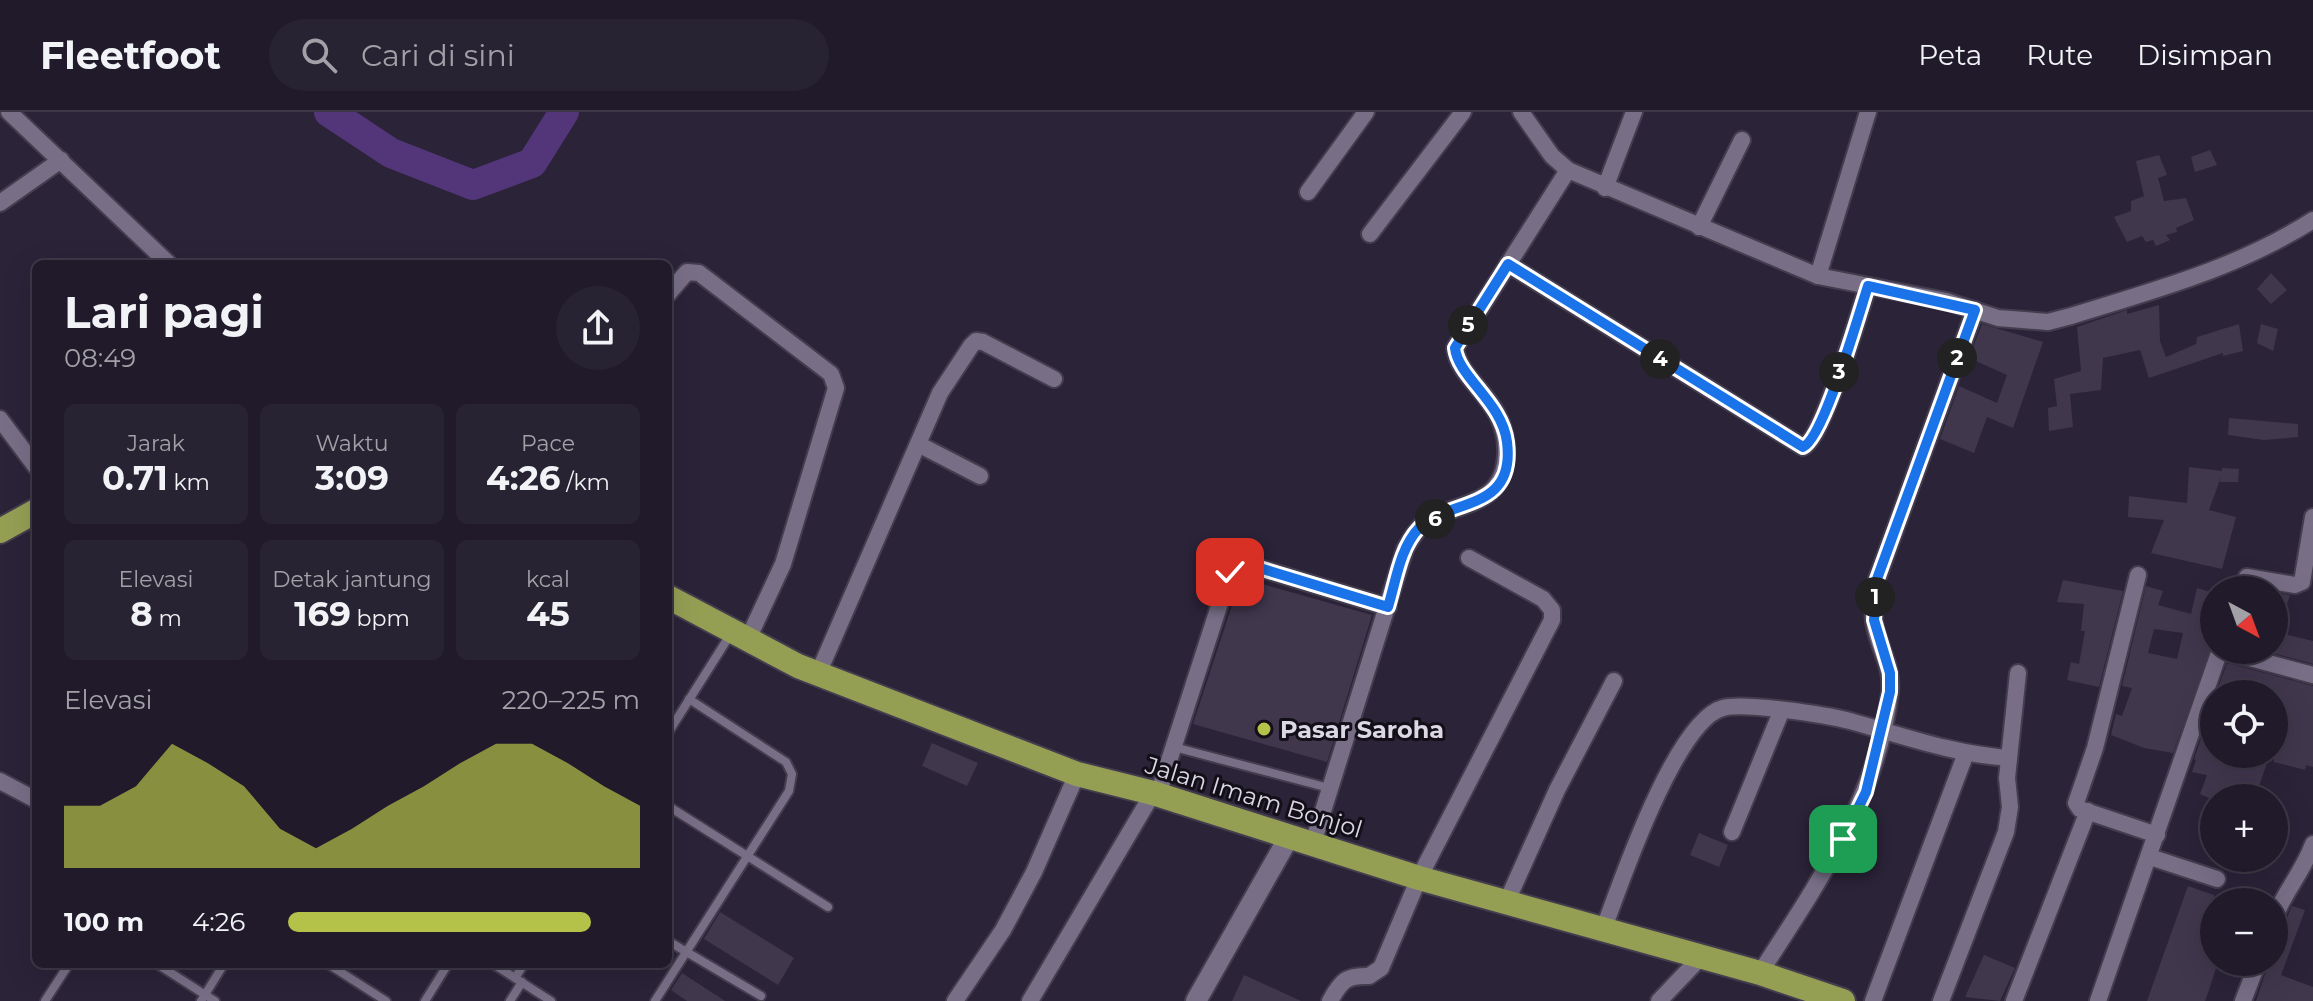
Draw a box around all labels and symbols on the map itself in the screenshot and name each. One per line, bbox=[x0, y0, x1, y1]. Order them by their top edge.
pin: 5 bbox=[1448, 305, 1488, 345]
pin: 2 bbox=[1937, 338, 1977, 378]
pin: 4 bbox=[1640, 339, 1680, 379]
pin: 3 bbox=[1819, 352, 1859, 392]
pin: 6 bbox=[1415, 499, 1455, 539]
pin bbox=[1196, 538, 1264, 606]
north arrow bbox=[2200, 576, 2288, 664]
pin: 1 bbox=[1855, 577, 1895, 617]
place label: Pasar Saroha bbox=[1280, 715, 1444, 744]
marker: Pasar Saroha bbox=[1255, 720, 1273, 738]
street label: Jalan Imam Bonjol bbox=[1141, 750, 1366, 844]
pin bbox=[1809, 805, 1877, 873]

